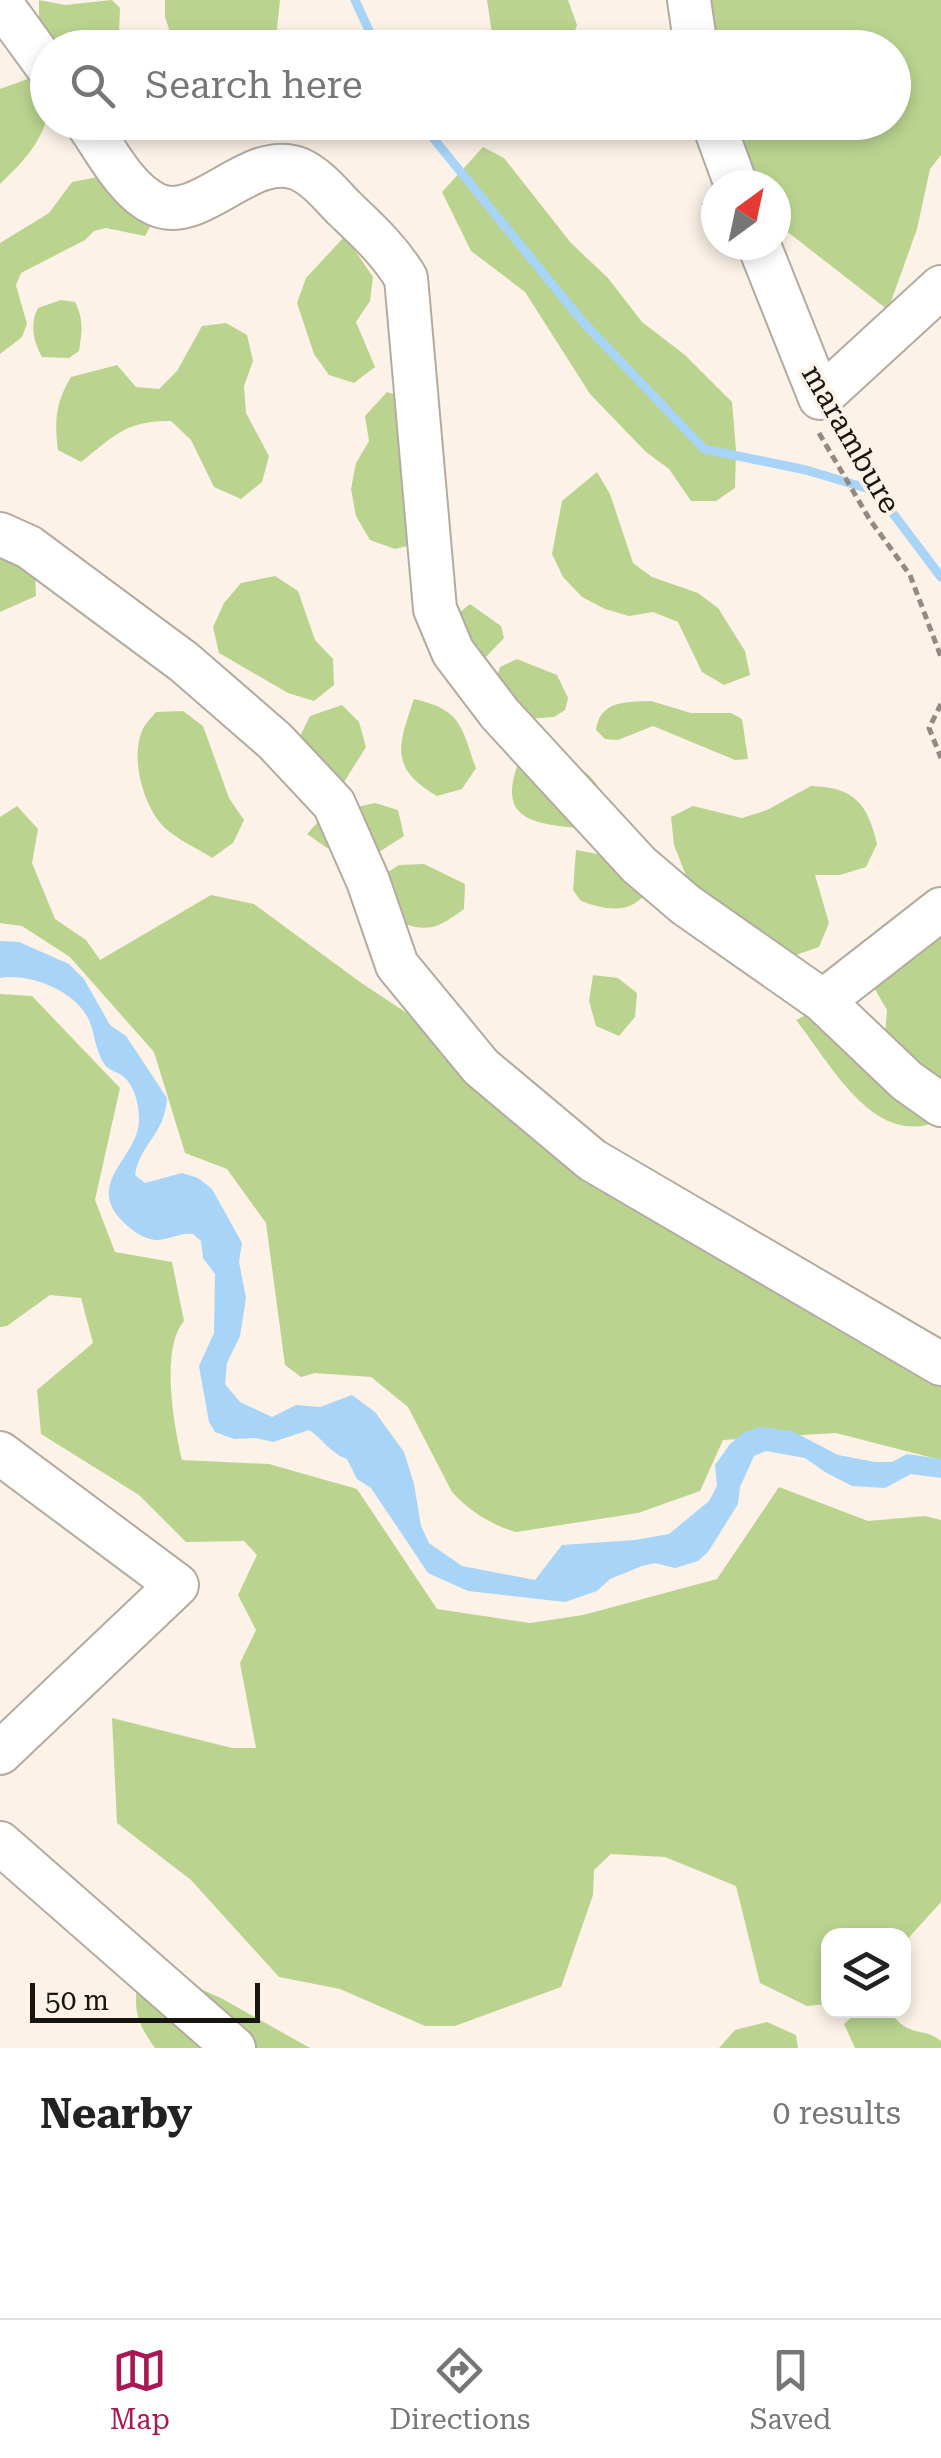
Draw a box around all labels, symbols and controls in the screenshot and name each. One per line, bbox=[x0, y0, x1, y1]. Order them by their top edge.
search box bbox=[30, 30, 911, 140]
icon: search bbox=[65, 58, 120, 113]
text: Search here bbox=[145, 63, 363, 107]
north arrow bbox=[701, 170, 791, 260]
street label: marambure bbox=[795, 358, 908, 519]
map controls bbox=[821, 1928, 911, 2018]
button: layers bbox=[821, 1928, 911, 2018]
scale bar bbox=[30, 1978, 260, 2022]
text: 50 m bbox=[45, 1984, 109, 2017]
text: Nearby bbox=[40, 2089, 192, 2138]
text: 0 results bbox=[773, 2094, 901, 2132]
tab: Map bbox=[110, 2343, 170, 2436]
tab: Directions bbox=[389, 2343, 530, 2436]
tab: Saved bbox=[750, 2343, 831, 2436]

